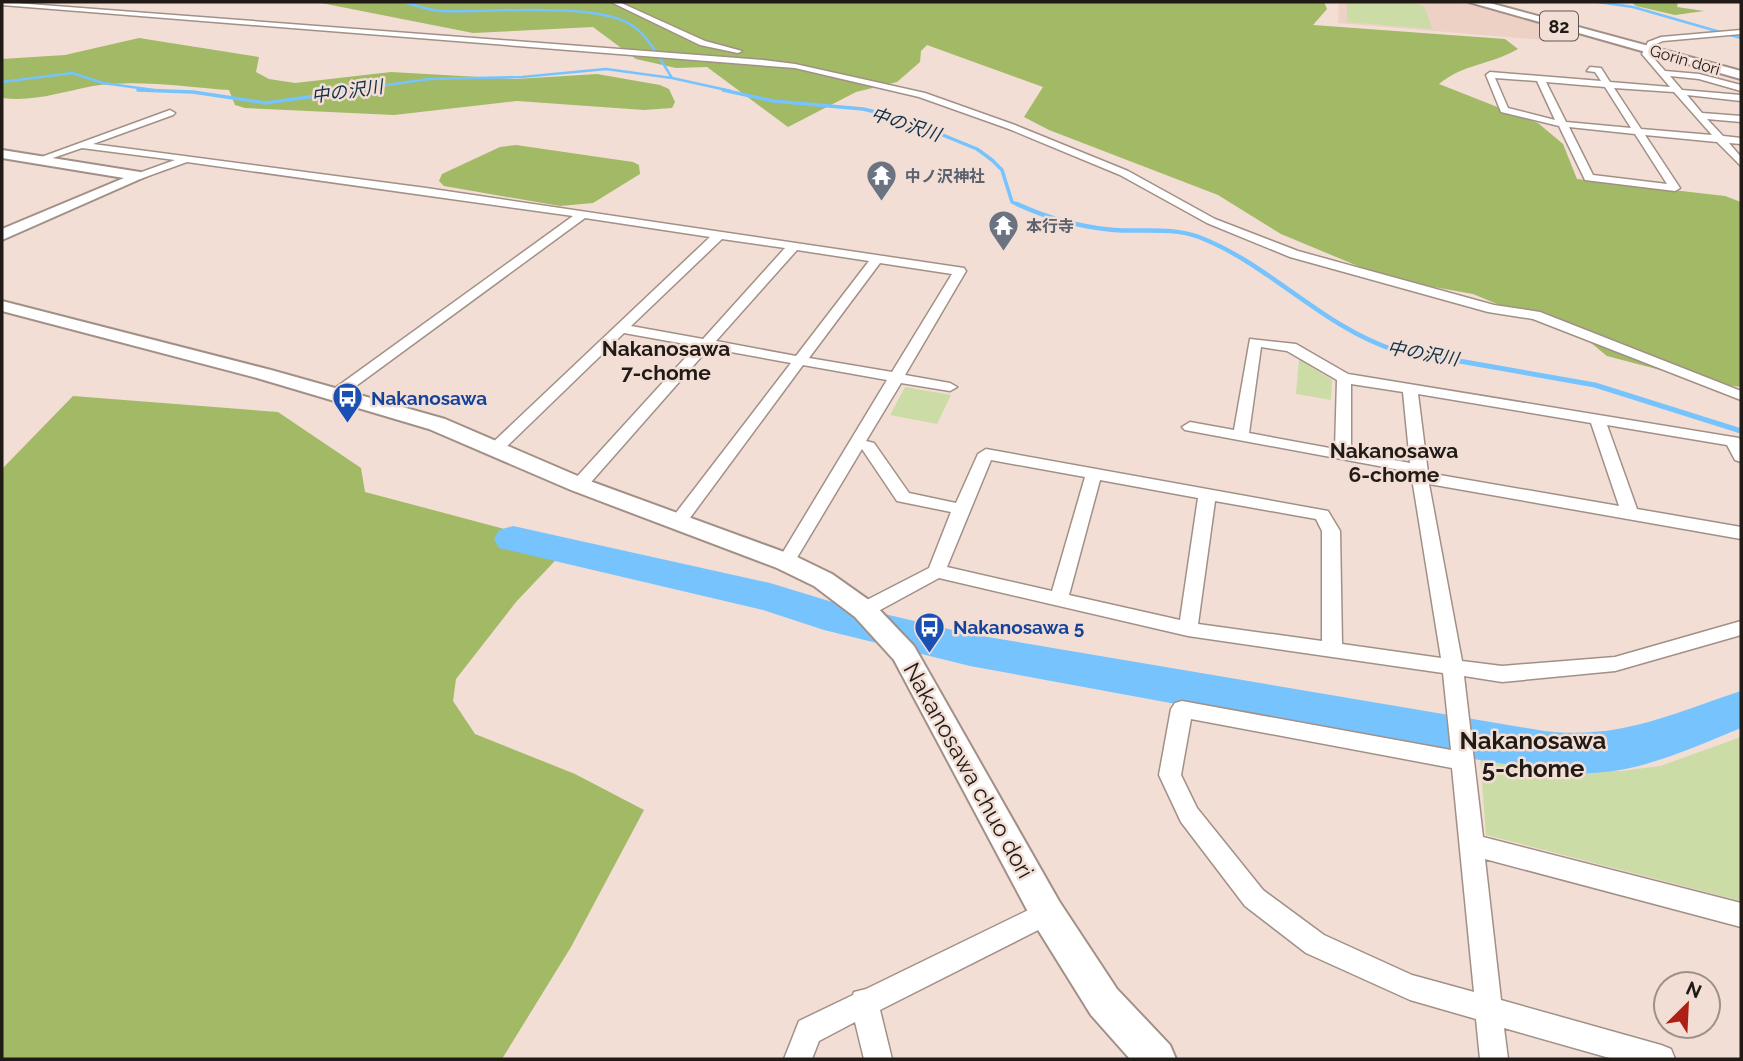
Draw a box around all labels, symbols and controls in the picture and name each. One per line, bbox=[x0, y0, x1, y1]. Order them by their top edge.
road number: 82 bbox=[1540, 12, 1578, 41]
street label: Gorin dori bbox=[1648, 41, 1722, 79]
water label: 中の沢川 bbox=[310, 75, 386, 106]
water label: 中の沢川 bbox=[869, 103, 945, 146]
temple icon: 中ノ沢神社 bbox=[865, 159, 899, 203]
place label: 中ノ沢神社 bbox=[905, 167, 985, 186]
temple icon: 本行寺 bbox=[986, 209, 1020, 253]
place label: 本行寺 bbox=[1026, 217, 1074, 236]
district label: Nakanosawa 7-chome bbox=[602, 336, 730, 385]
water label: 中の沢川 bbox=[1386, 336, 1462, 370]
bus stop icon: Nakanosawa bbox=[331, 381, 365, 425]
place label: Nakanosawa bbox=[371, 387, 487, 409]
district label: Nakanosawa 6-chome bbox=[1330, 438, 1458, 487]
bus stop icon: Nakanosawa 5 bbox=[913, 610, 947, 654]
place label: Nakanosawa 5 bbox=[953, 616, 1084, 638]
street label: Nakanosawa chuo dori bbox=[898, 657, 1040, 883]
district label: Nakanosawa 5-chome bbox=[1460, 726, 1607, 783]
north arrow bbox=[1652, 970, 1722, 1040]
text: N bbox=[1683, 976, 1705, 1002]

